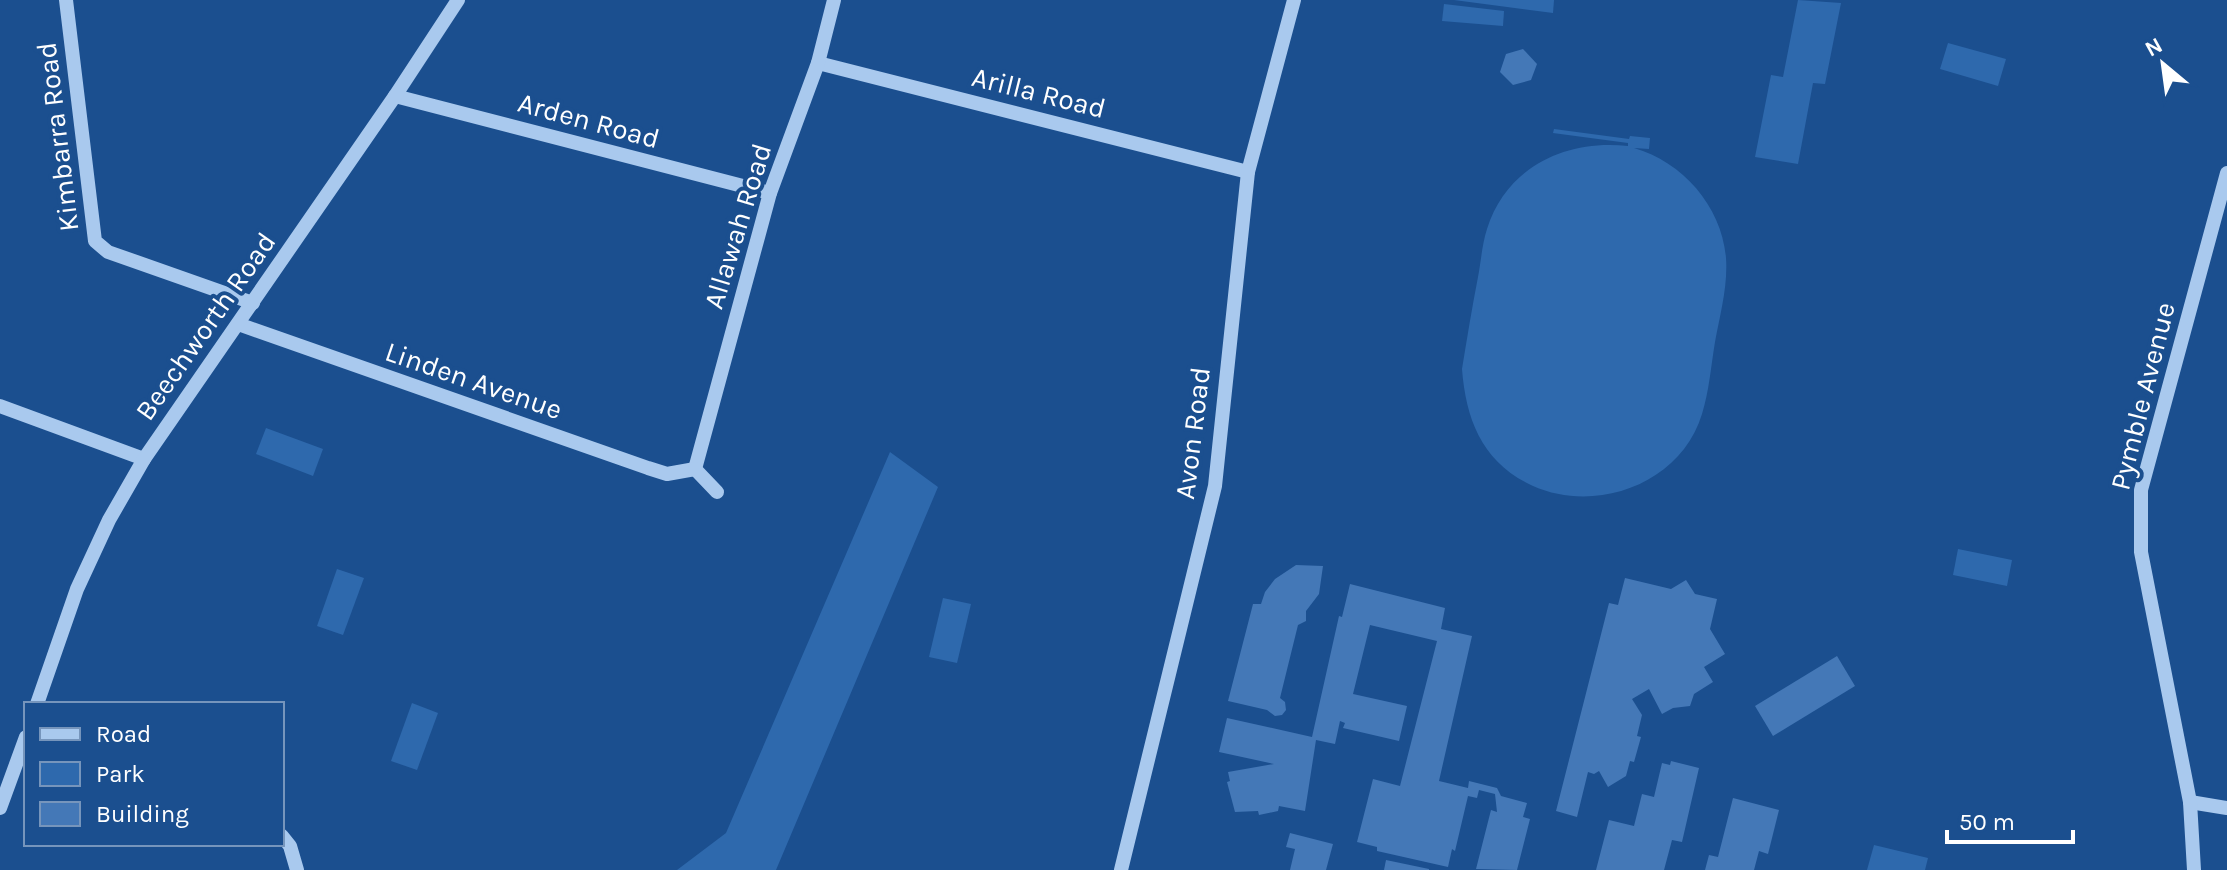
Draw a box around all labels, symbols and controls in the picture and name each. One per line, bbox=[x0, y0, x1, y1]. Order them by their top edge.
north arrow bbox=[2123, 24, 2203, 104]
text: N bbox=[2141, 32, 2167, 63]
street label: Kimbarra Road bbox=[30, 40, 85, 233]
street label: Arilla Road bbox=[969, 60, 1109, 125]
street label: Arden Road bbox=[514, 86, 663, 155]
street label: Allawah Road bbox=[697, 140, 778, 313]
street label: Beechworth Road bbox=[128, 226, 283, 427]
street label: Pymble Avenue bbox=[2103, 299, 2182, 493]
street label: Linden Avenue bbox=[381, 335, 567, 426]
street label: Avon Road bbox=[1168, 365, 1217, 501]
legend bbox=[24, 702, 284, 846]
text: Road bbox=[96, 720, 151, 748]
text: Park bbox=[96, 760, 145, 788]
scale bar bbox=[1947, 794, 2073, 844]
text: Building bbox=[96, 800, 189, 828]
text: 50 m bbox=[1959, 808, 2015, 836]

